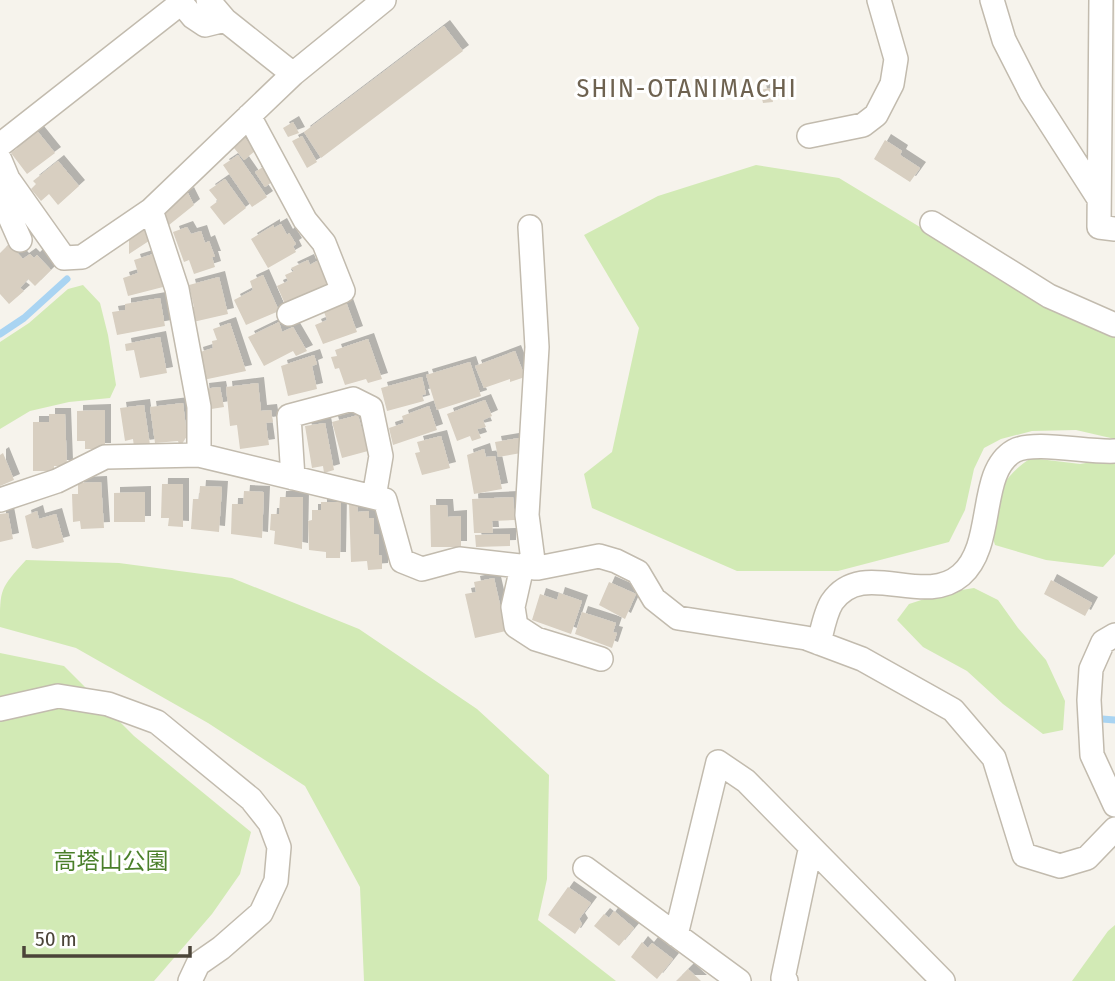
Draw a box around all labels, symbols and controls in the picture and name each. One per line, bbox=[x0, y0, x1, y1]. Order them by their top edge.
district label: SHIN-OTANIMACHI bbox=[577, 73, 797, 104]
park label: 高塔山公園 bbox=[54, 847, 169, 875]
scale bar bbox=[24, 914, 191, 958]
text: 50 m bbox=[35, 926, 77, 952]

